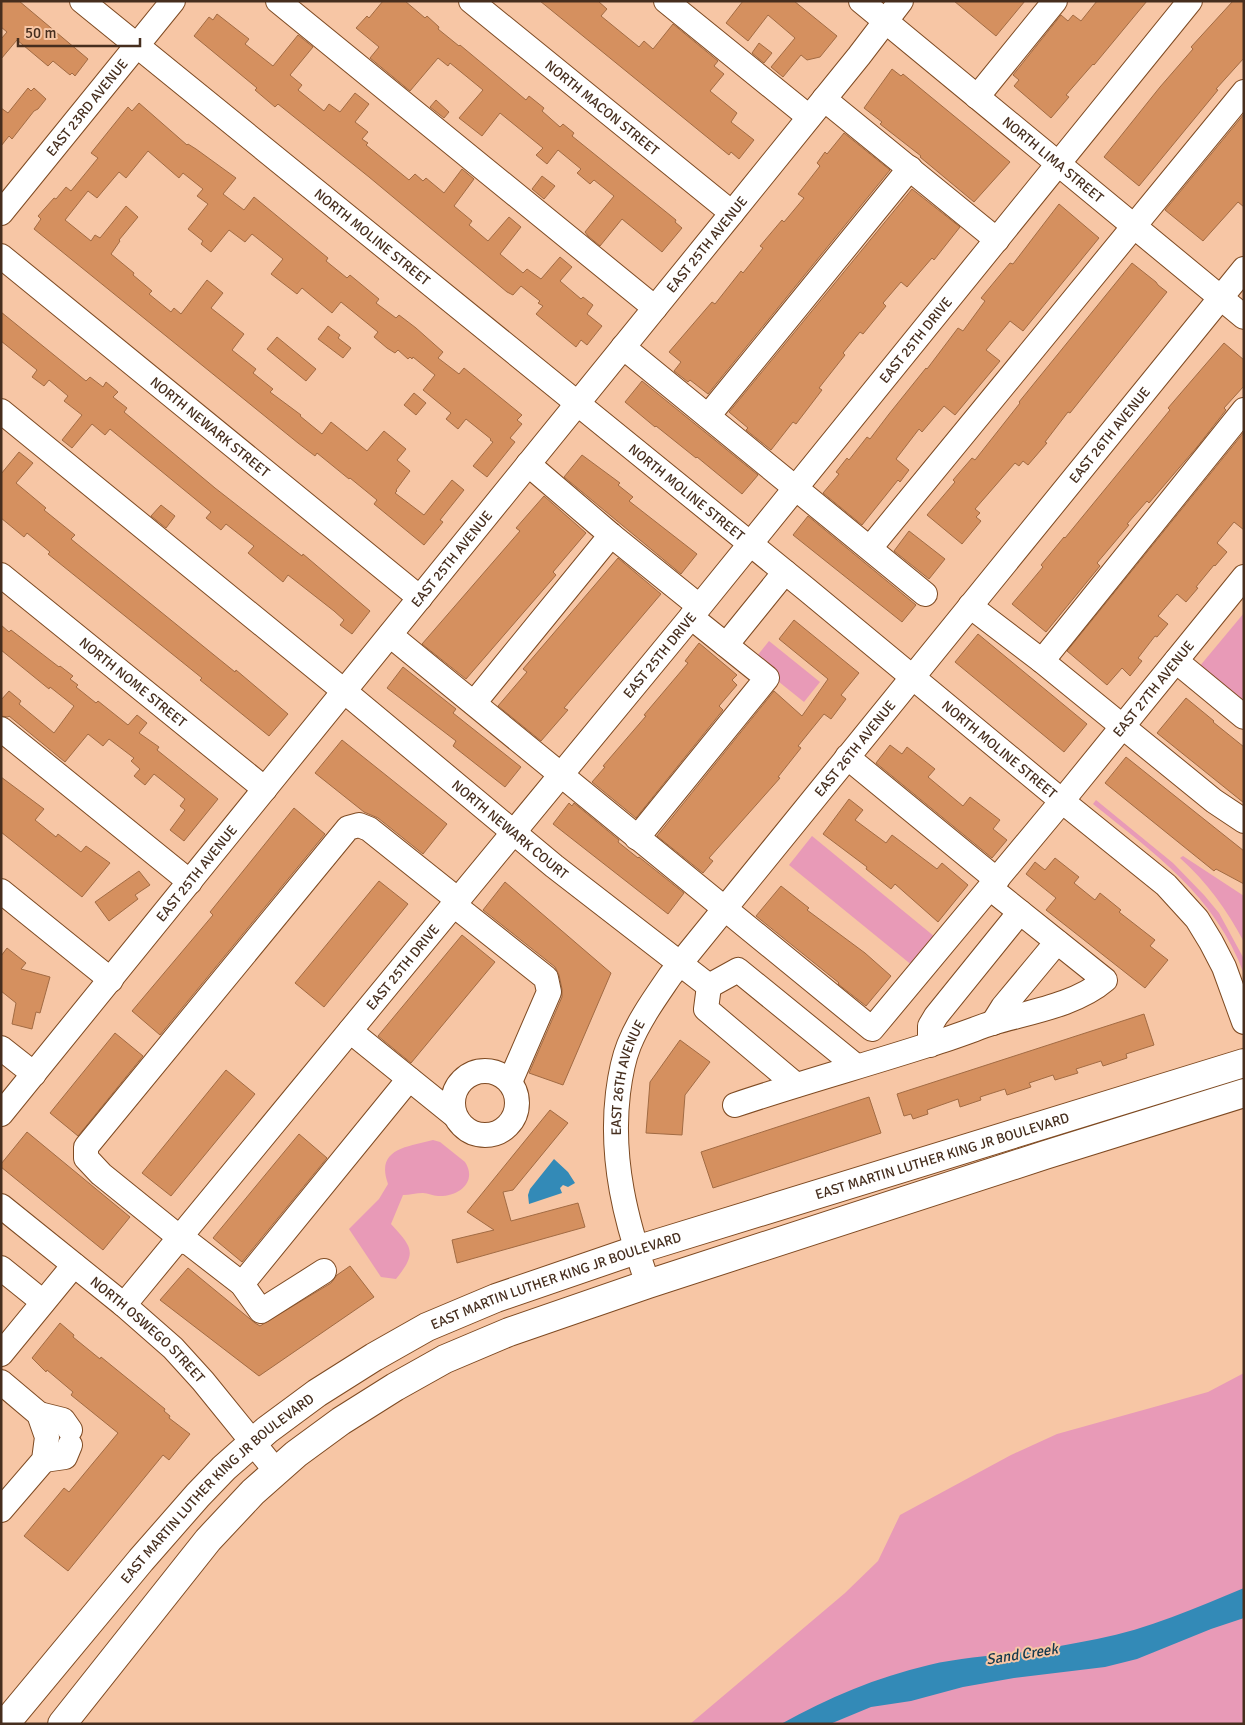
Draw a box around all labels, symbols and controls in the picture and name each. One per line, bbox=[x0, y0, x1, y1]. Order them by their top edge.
scale bar bbox=[18, 15, 140, 47]
text: 50 m bbox=[25, 24, 56, 42]
street label: EAST 23RD AVENUE bbox=[43, 56, 132, 160]
street label: NORTH MACON STREET bbox=[541, 57, 662, 159]
street label: NORTH LIMA STREET bbox=[999, 113, 1107, 207]
street label: NORTH MOLINE STREET bbox=[311, 185, 433, 289]
street label: EAST 25TH AVENUE bbox=[663, 193, 751, 296]
street label: EAST 25TH DRIVE bbox=[876, 294, 956, 387]
street label: NORTH NEWARK STREET bbox=[147, 373, 273, 481]
street label: EAST 26TH AVENUE bbox=[1066, 383, 1154, 487]
street label: NORTH MOLINE STREET bbox=[625, 440, 748, 545]
street label: EAST 25TH AVENUE bbox=[408, 507, 496, 611]
street label: EAST 25TH DRIVE bbox=[620, 609, 700, 702]
street label: NORTH NOME STREET bbox=[76, 634, 190, 731]
street label: EAST 27TH AVENUE bbox=[1109, 637, 1198, 741]
street label: EAST 26TH AVENUE bbox=[811, 697, 899, 800]
street label: NORTH MOLINE STREET bbox=[938, 697, 1060, 802]
street label: NORTH NEWARK COURT bbox=[448, 777, 571, 883]
street label: EAST 25TH AVENUE bbox=[153, 822, 241, 925]
street label: EAST 25TH DRIVE bbox=[363, 921, 443, 1014]
street label: EAST 26TH AVENUE bbox=[608, 1017, 649, 1136]
street label: EAST MARTIN LUTHER KING JR BOULEVARD bbox=[813, 1109, 1071, 1203]
street label: EAST MARTIN LUTHER KING JR BOULEVARD bbox=[428, 1229, 683, 1334]
street label: NORTH OSWEGO STREET bbox=[87, 1273, 208, 1387]
street label: EAST MARTIN LUTHER KING JR BOULEVARD bbox=[117, 1390, 318, 1587]
water label: Sand Creek bbox=[985, 1639, 1061, 1669]

